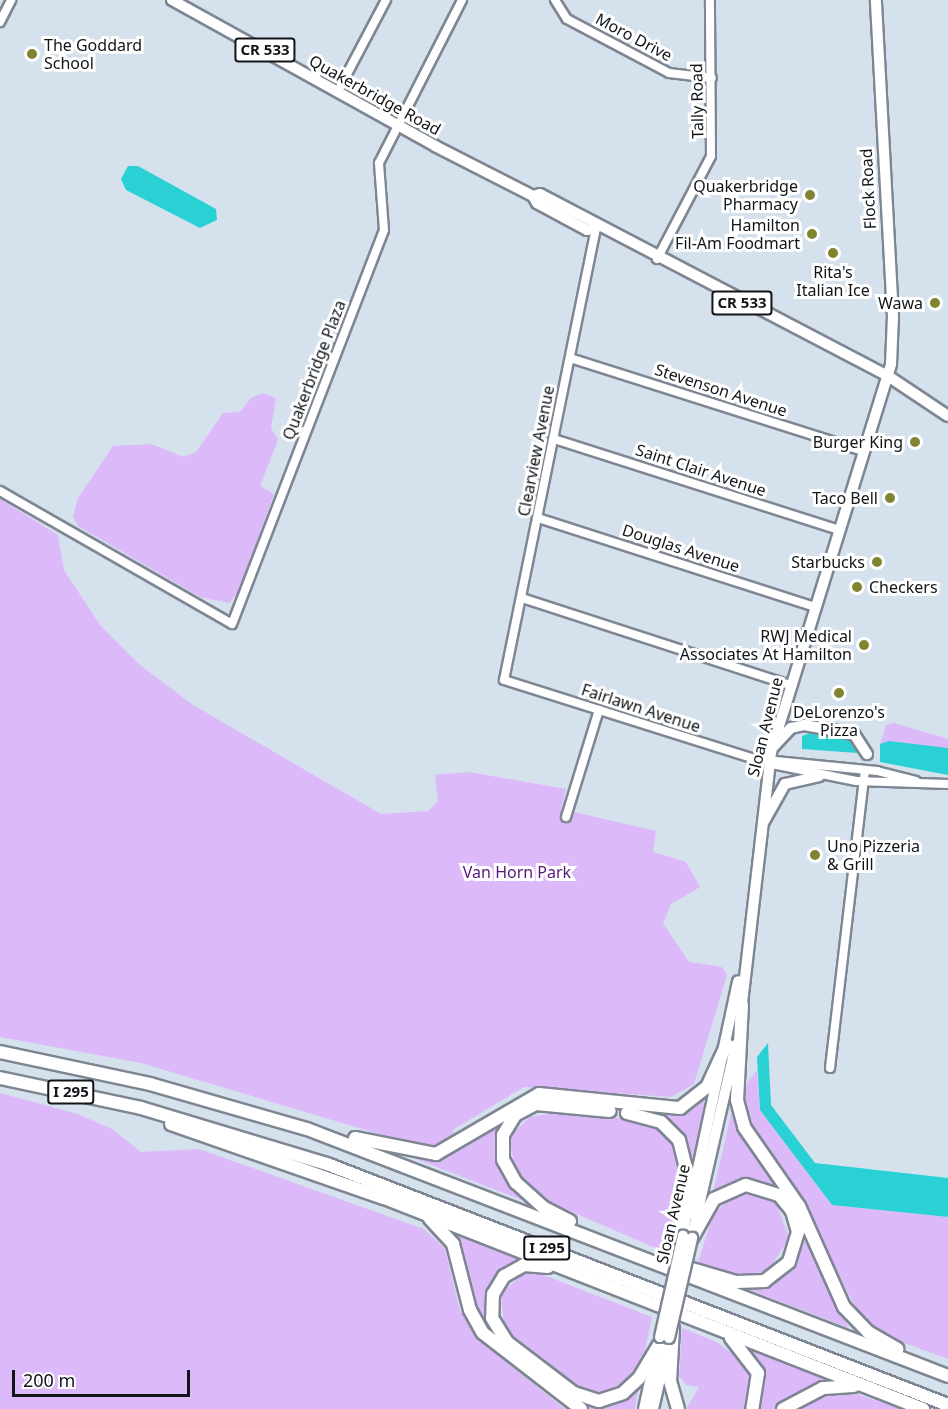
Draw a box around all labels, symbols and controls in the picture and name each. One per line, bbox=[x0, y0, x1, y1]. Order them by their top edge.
street label: Moro Drive bbox=[592, 9, 676, 65]
place label: The Goddard School bbox=[44, 35, 142, 73]
road number: CR 533 bbox=[234, 38, 296, 62]
marker: The Goddard School bbox=[25, 47, 39, 61]
street label: Quakerbridge Road bbox=[306, 51, 444, 139]
street label: Tally Road bbox=[687, 63, 707, 139]
street label: Flock Road bbox=[856, 148, 880, 230]
place label: Quakerbridge Pharmacy bbox=[693, 176, 798, 214]
marker: Quakerbridge Pharmacy bbox=[803, 188, 817, 202]
place label: Hamilton Fil-Am Foodmart bbox=[675, 215, 800, 253]
marker: Hamilton Fil-Am Foodmart bbox=[805, 227, 819, 241]
marker: Rita's Italian Ice bbox=[826, 246, 840, 260]
place label: Rita's Italian Ice bbox=[796, 262, 870, 300]
road number: CR 533 bbox=[710, 291, 774, 315]
place label: Wawa bbox=[878, 293, 923, 313]
marker: Wawa bbox=[928, 296, 942, 310]
street label: Quakerbridge Plaza bbox=[278, 297, 350, 443]
street label: Stevenson Avenue bbox=[652, 360, 790, 420]
street label: Clearview Avenue bbox=[514, 384, 558, 518]
place label: Burger King bbox=[813, 432, 903, 452]
marker: Burger King bbox=[908, 435, 922, 449]
street label: Saint Clair Avenue bbox=[633, 440, 769, 500]
place label: Taco Bell bbox=[812, 488, 878, 508]
marker: Taco Bell bbox=[883, 491, 897, 505]
street label: Douglas Avenue bbox=[620, 520, 742, 576]
place label: Starbucks bbox=[791, 552, 865, 572]
marker: Starbucks bbox=[870, 555, 884, 569]
place label: Checkers bbox=[869, 577, 938, 597]
marker: Checkers bbox=[850, 580, 864, 594]
place label: RWJ Medical Associates At Hamilton bbox=[680, 626, 852, 664]
marker: RWJ Medical Associates At Hamilton bbox=[857, 638, 871, 652]
street label: Sloan Avenue bbox=[743, 675, 787, 779]
street label: Fairlawn Avenue bbox=[579, 680, 703, 736]
marker: DeLorenzo's Pizza bbox=[832, 686, 846, 700]
place label: DeLorenzo's Pizza bbox=[793, 702, 885, 740]
place label: Uno Pizzeria & Grill bbox=[827, 836, 920, 874]
marker: Uno Pizzeria & Grill bbox=[808, 848, 822, 862]
park label: Van Horn Park bbox=[463, 862, 571, 882]
road number: I 295 bbox=[47, 1080, 95, 1104]
street label: Sloan Avenue bbox=[652, 1162, 694, 1266]
road number: I 295 bbox=[523, 1236, 571, 1260]
scale bar bbox=[15, 1358, 194, 1396]
text: 200 m bbox=[23, 1368, 75, 1392]

